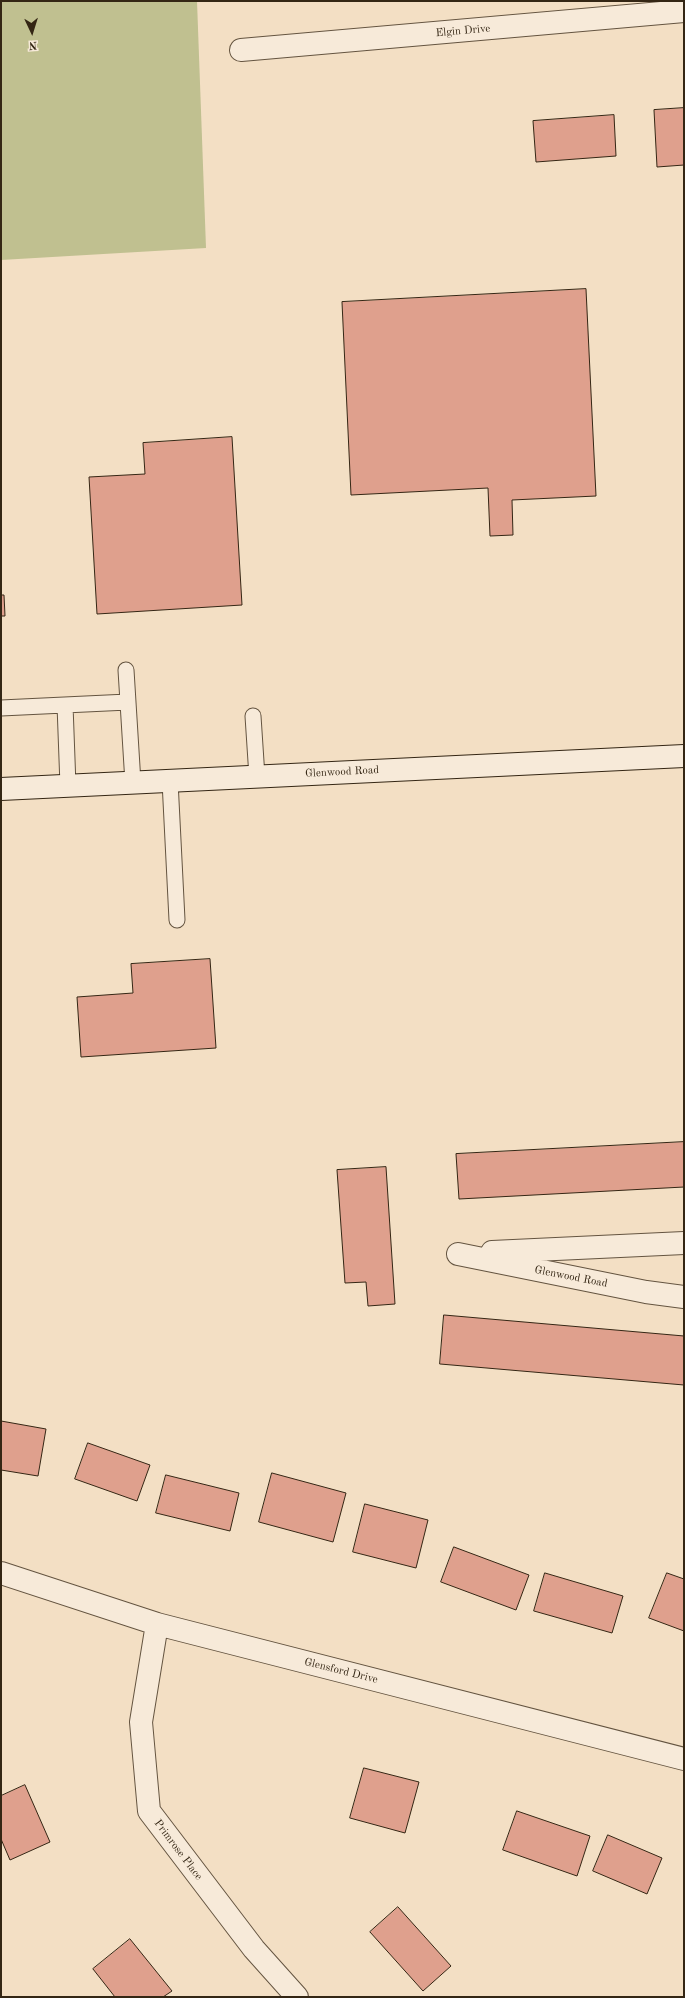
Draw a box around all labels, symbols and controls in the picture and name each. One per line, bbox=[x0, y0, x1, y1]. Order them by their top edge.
north arrow bbox=[12, 12, 52, 52]
street label: Elgin Drive bbox=[435, 22, 491, 40]
text: N bbox=[28, 39, 37, 50]
street label: Glenwood Road bbox=[305, 763, 379, 781]
street label: Glenwood Road bbox=[533, 1263, 609, 1291]
street label: Glensford Drive bbox=[303, 1655, 379, 1687]
street label: Primrose Place bbox=[151, 1817, 205, 1883]

